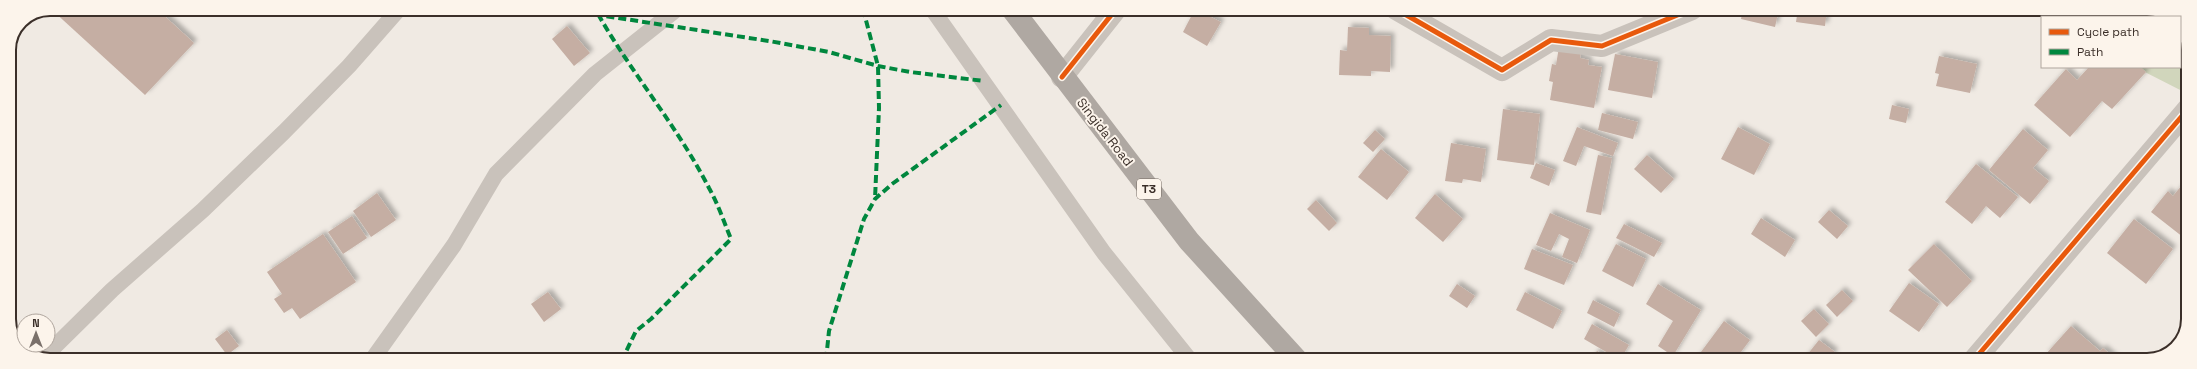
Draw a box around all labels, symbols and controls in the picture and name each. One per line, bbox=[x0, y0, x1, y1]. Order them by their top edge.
legend bbox=[2041, 16, 2181, 68]
text: Cycle path bbox=[2077, 24, 2139, 40]
text: Path bbox=[2077, 44, 2103, 60]
street label: Singida Road bbox=[1073, 95, 1137, 169]
road number: T3 bbox=[1137, 179, 1161, 199]
north arrow bbox=[16, 313, 56, 353]
text: N bbox=[32, 316, 40, 330]

